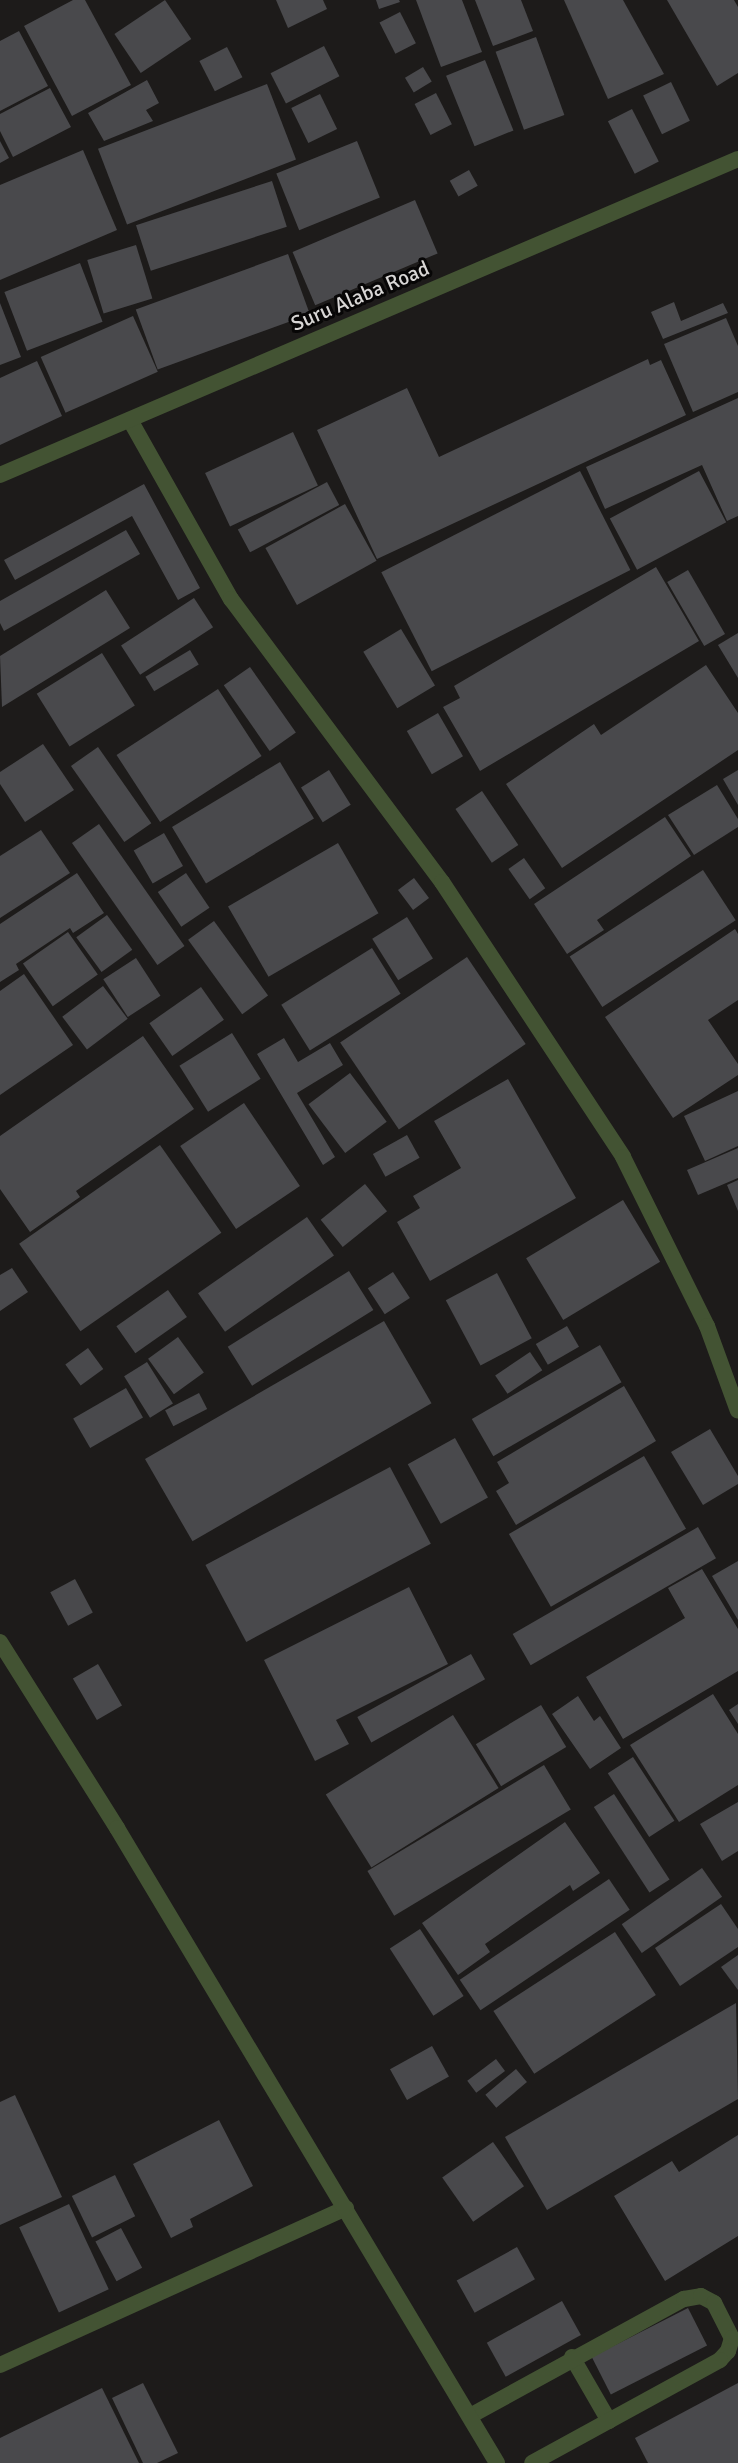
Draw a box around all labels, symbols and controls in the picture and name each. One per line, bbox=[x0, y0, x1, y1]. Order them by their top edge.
street label: Suru Alaba Road bbox=[287, 256, 433, 336]

